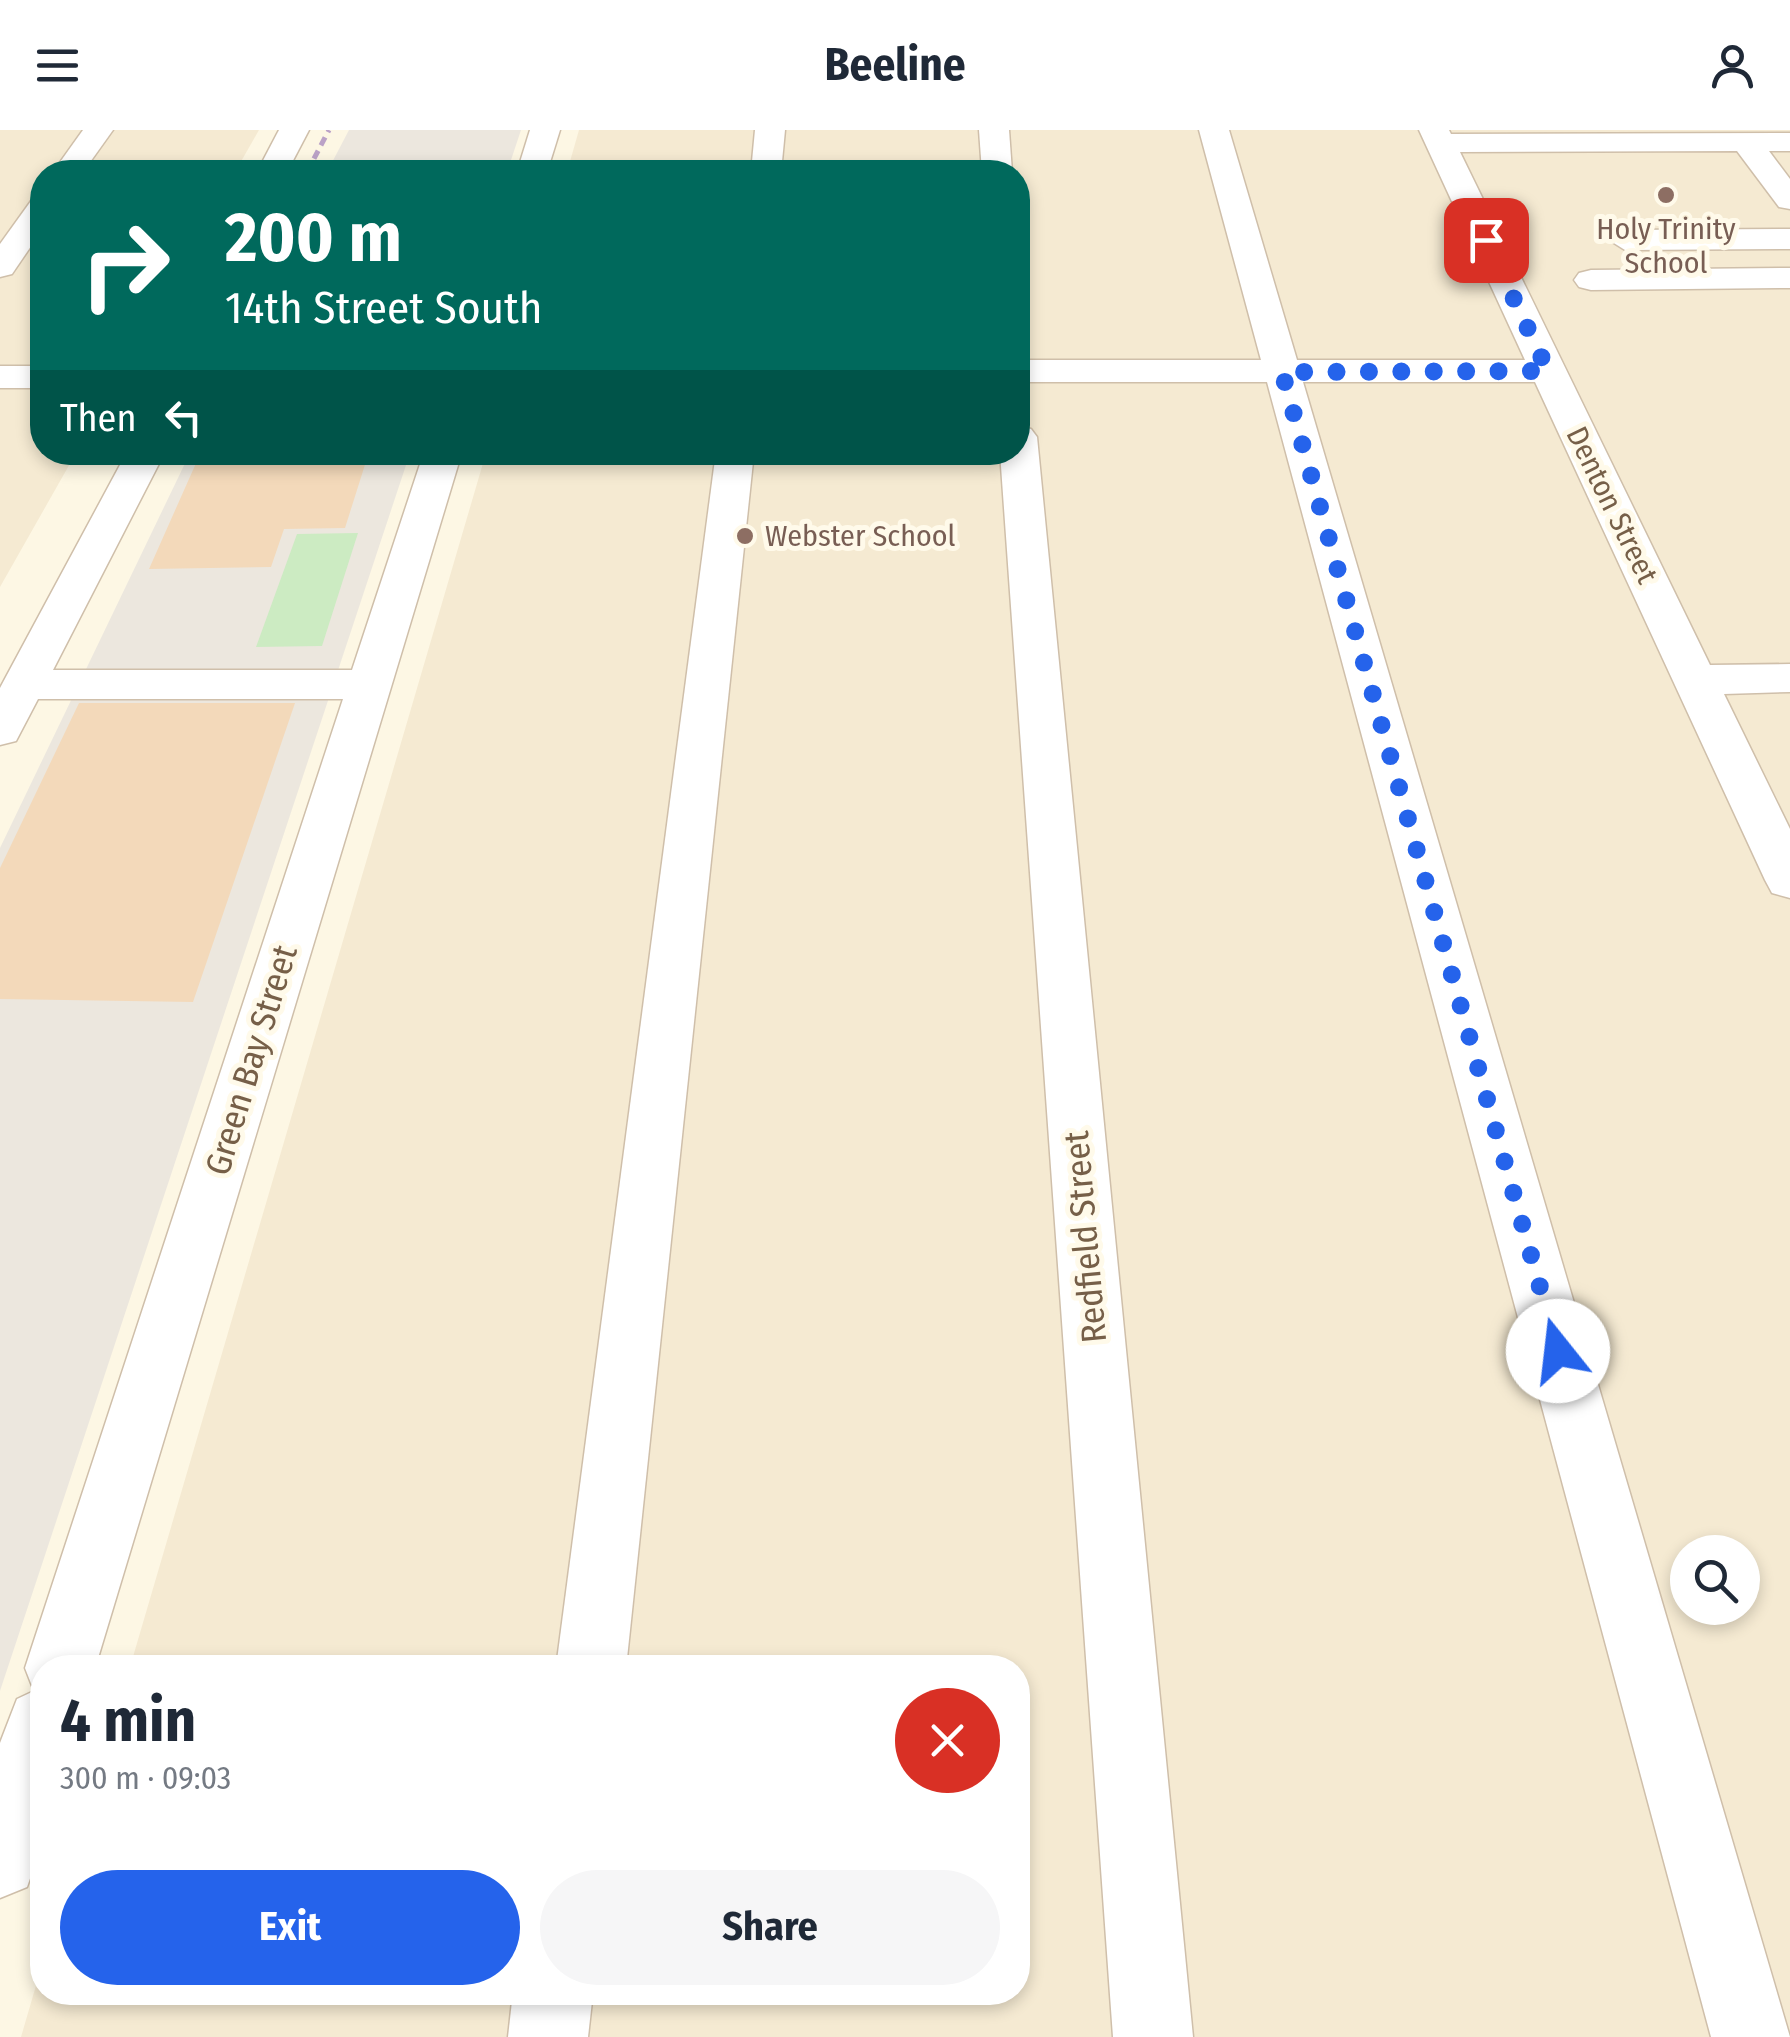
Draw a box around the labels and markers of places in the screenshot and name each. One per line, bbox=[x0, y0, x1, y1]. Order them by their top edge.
marker: Holy Trinity School bbox=[1655, 184, 1677, 206]
pin bbox=[1444, 198, 1529, 283]
place label: Holy Trinity School bbox=[1596, 211, 1736, 281]
place label: Webster School bbox=[765, 518, 956, 554]
marker: Webster School bbox=[734, 525, 756, 547]

